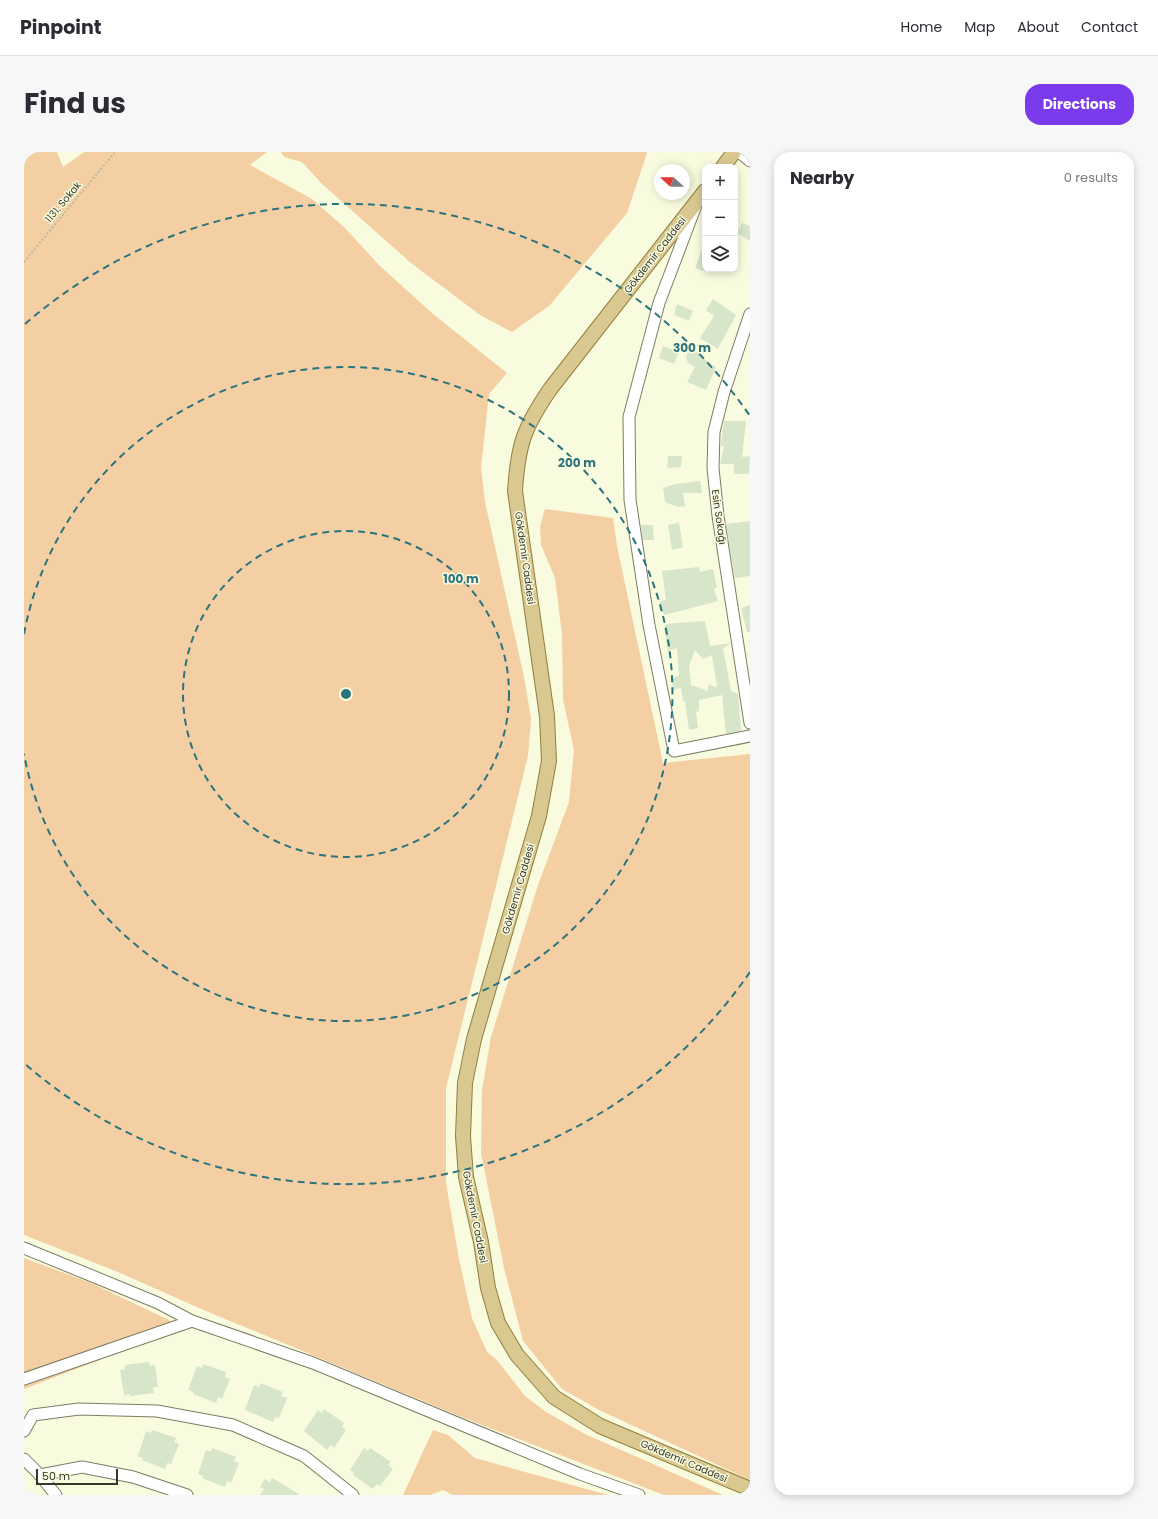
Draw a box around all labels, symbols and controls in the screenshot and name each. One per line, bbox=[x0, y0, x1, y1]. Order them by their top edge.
text: Pinpoint bbox=[20, 14, 101, 41]
text: Home bbox=[900, 17, 942, 37]
text: Map bbox=[964, 17, 995, 37]
text: About bbox=[1017, 17, 1059, 37]
text: Contact bbox=[1081, 17, 1138, 37]
text: Find us bbox=[24, 84, 126, 123]
button: Directions bbox=[1025, 84, 1134, 125]
north arrow bbox=[654, 164, 690, 200]
map controls bbox=[702, 164, 738, 272]
button: + bbox=[702, 164, 738, 200]
text: Nearby bbox=[790, 166, 854, 190]
text: 0 results bbox=[1064, 168, 1118, 187]
street label: 1131. Sokak bbox=[41, 178, 85, 226]
button: − bbox=[702, 200, 738, 236]
street label: Gökdemir Caddesi bbox=[620, 214, 690, 296]
button: layers bbox=[702, 236, 738, 272]
text: 300 m bbox=[673, 339, 711, 356]
text: 200 m bbox=[558, 454, 596, 471]
street label: Esin Sokağı bbox=[708, 489, 730, 545]
street label: Gökdemir Caddesi bbox=[511, 511, 539, 605]
text: 100 m bbox=[443, 570, 479, 587]
centre of rings bbox=[339, 687, 353, 701]
street label: Gökdemir Caddesi bbox=[498, 842, 538, 936]
street label: Gökdemir Caddesi bbox=[459, 1170, 491, 1264]
street label: Gökdemir Caddesi bbox=[638, 1436, 730, 1486]
scale bar bbox=[36, 1467, 118, 1486]
text: 50 m bbox=[42, 1468, 70, 1484]

